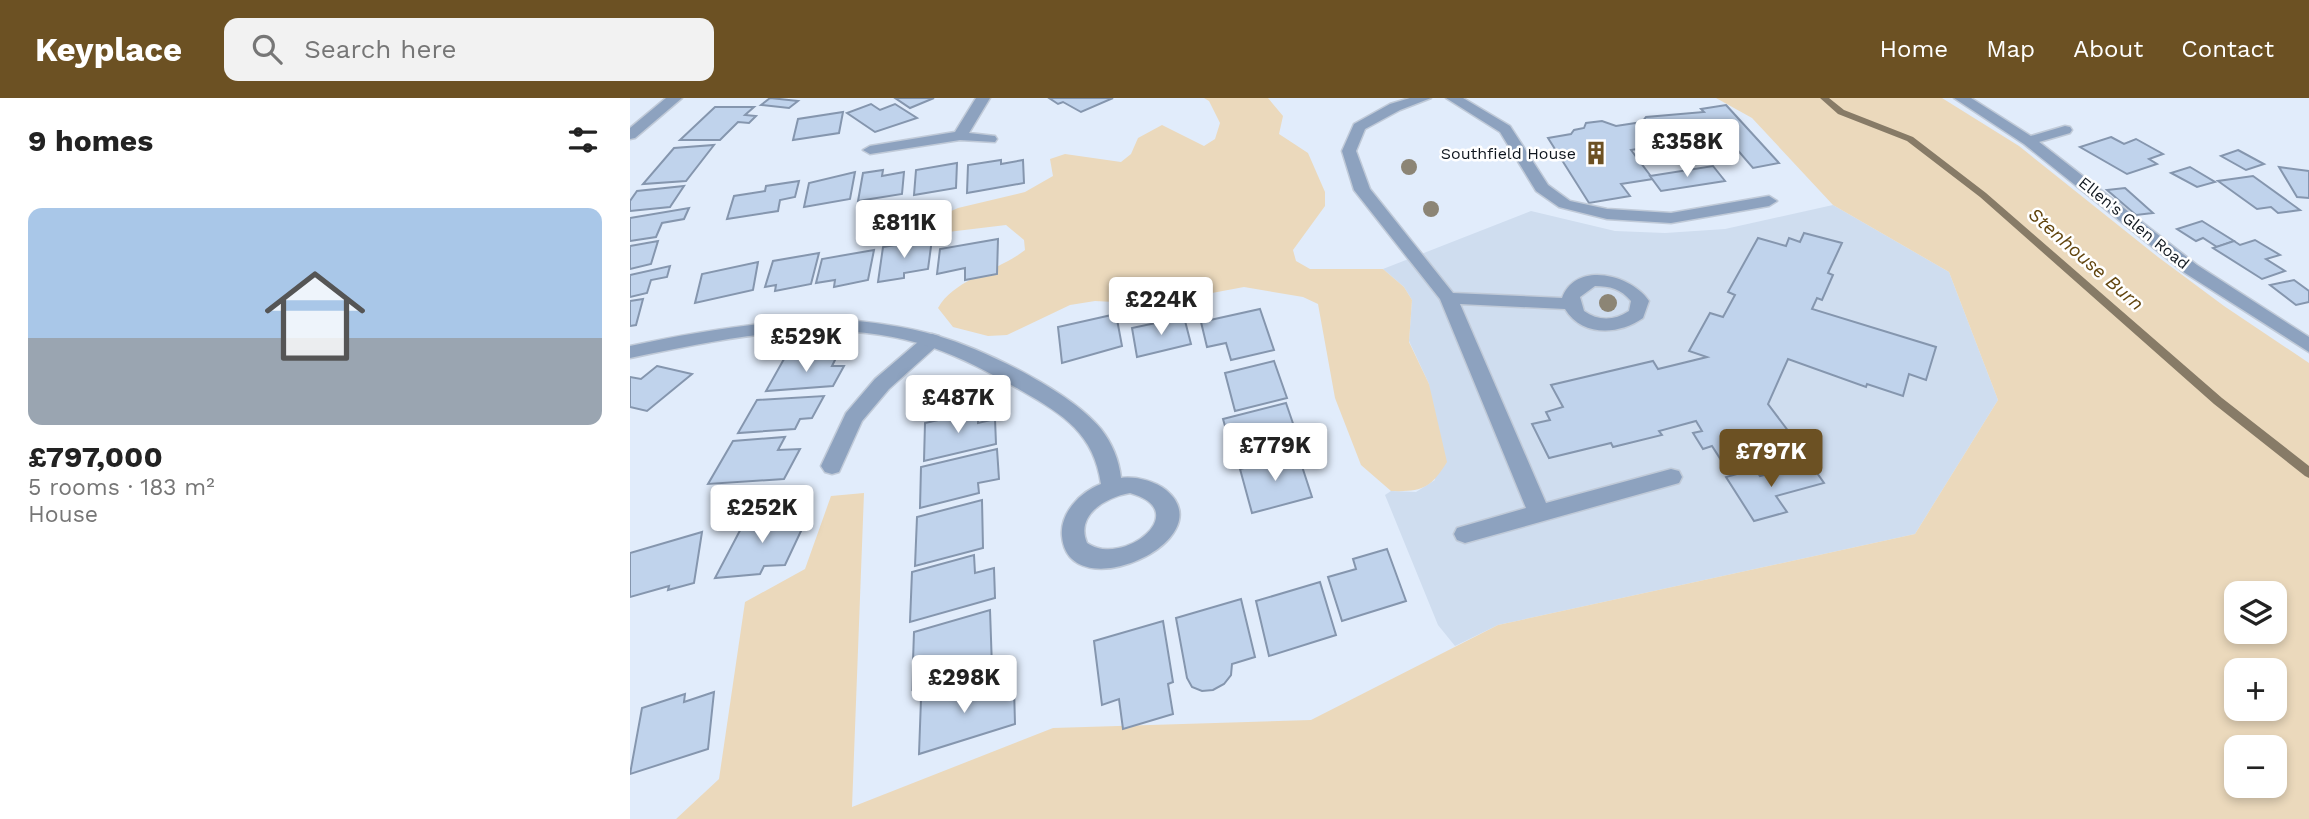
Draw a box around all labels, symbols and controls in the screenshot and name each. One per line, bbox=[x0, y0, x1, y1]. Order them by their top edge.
search box bbox=[224, 18, 714, 81]
text: Keyplace bbox=[35, 30, 182, 69]
icon: search bbox=[248, 30, 286, 68]
text: Search here bbox=[304, 34, 457, 64]
text: Home bbox=[1880, 35, 1948, 63]
text: Map bbox=[1986, 35, 2035, 63]
text: About bbox=[2073, 35, 2143, 63]
text: Contact bbox=[2181, 35, 2274, 63]
pin: £358K bbox=[1638, 120, 1736, 179]
icon: filters bbox=[564, 121, 602, 159]
text: 9 homes bbox=[28, 123, 153, 158]
text: £358K bbox=[1651, 128, 1723, 155]
building icon: Southfield House bbox=[1582, 139, 1610, 167]
place label: Southfield House bbox=[1441, 144, 1576, 163]
street label: Ellen's Glen Road bbox=[2075, 173, 2193, 273]
pin: £811K bbox=[855, 200, 953, 260]
water label: Stenhouse Burn bbox=[2024, 203, 2148, 315]
text: £811K bbox=[872, 209, 936, 236]
icon: home bbox=[252, 253, 378, 379]
pin: £224K bbox=[1112, 278, 1210, 337]
text: £224K bbox=[1125, 286, 1197, 313]
pin: £529K bbox=[757, 314, 855, 374]
text: £529K bbox=[770, 323, 842, 350]
pin: £487K bbox=[909, 376, 1007, 435]
text: £487K bbox=[922, 384, 994, 411]
pin: £779K bbox=[1226, 424, 1324, 483]
pin: £797K bbox=[1722, 430, 1820, 489]
text: £779K bbox=[1239, 432, 1311, 459]
text: £797K bbox=[1735, 438, 1807, 465]
text: £797,000 bbox=[28, 439, 163, 474]
text: 5 rooms · 183 m² bbox=[28, 474, 215, 501]
pin: £252K bbox=[713, 486, 811, 545]
text: £252K bbox=[726, 494, 798, 521]
text: House bbox=[28, 501, 98, 528]
map controls bbox=[2224, 581, 2287, 798]
button: layers bbox=[2224, 581, 2287, 644]
pin: £298K bbox=[915, 656, 1013, 715]
button: + bbox=[2224, 658, 2287, 721]
text: £298K bbox=[928, 664, 1000, 691]
button: − bbox=[2224, 735, 2287, 798]

